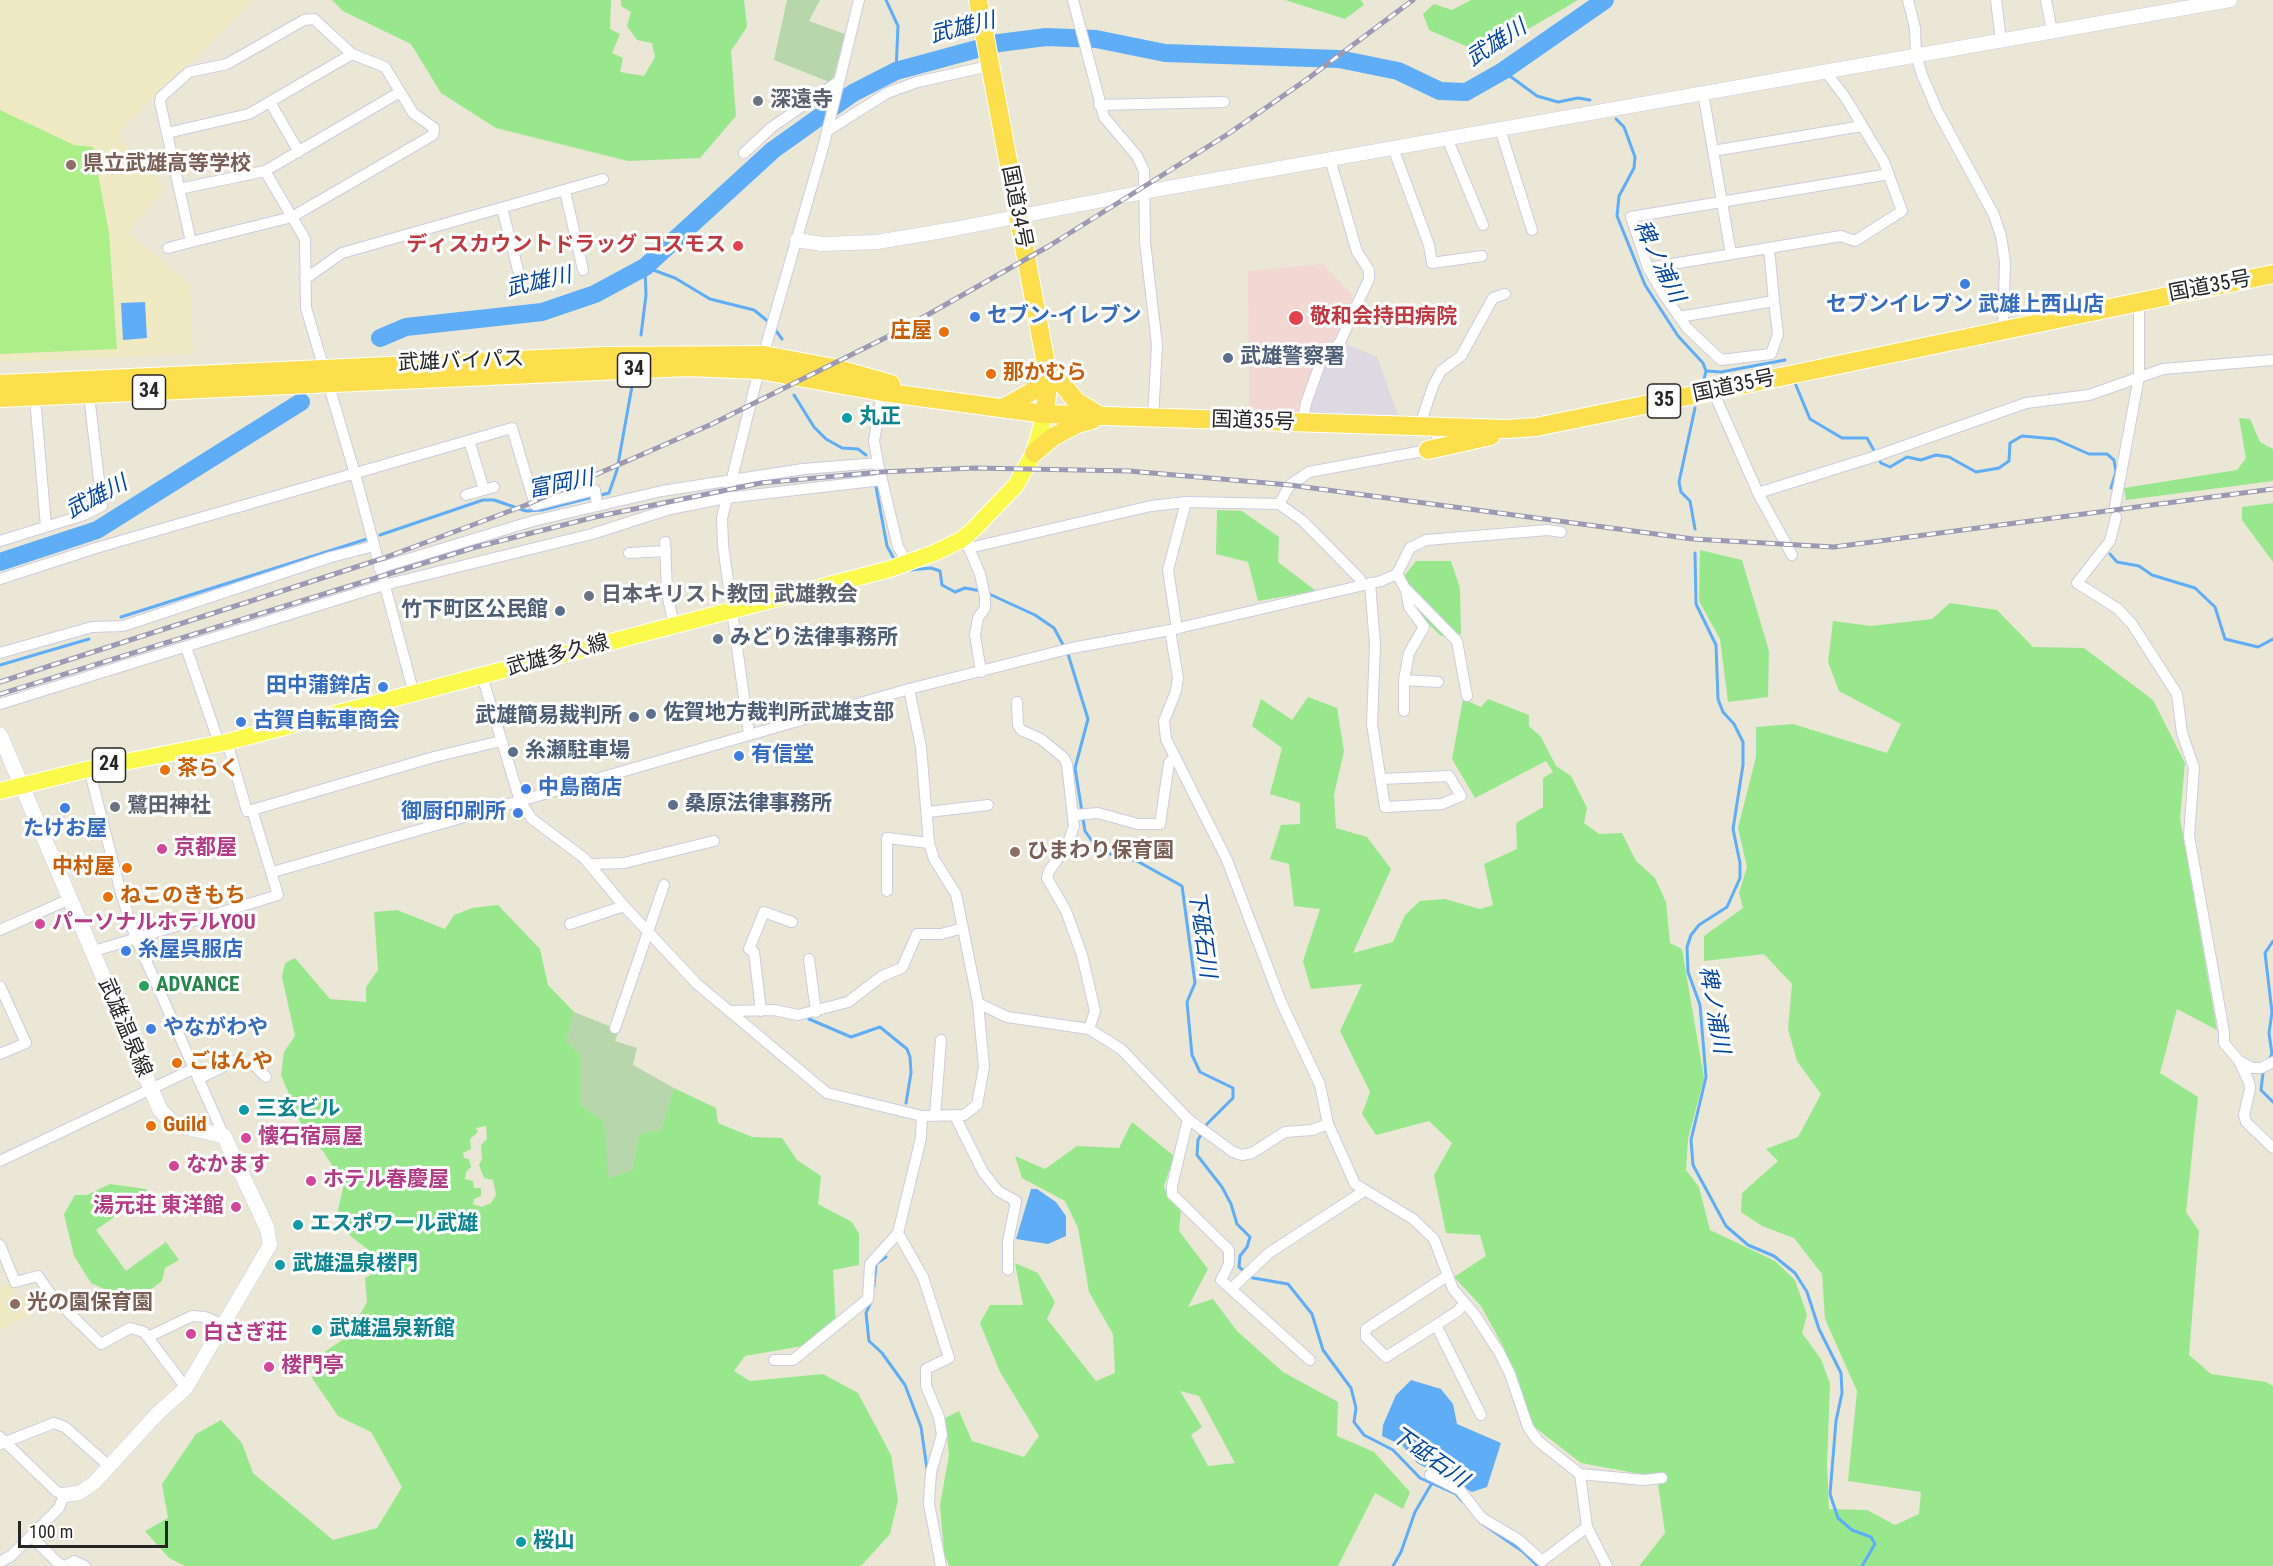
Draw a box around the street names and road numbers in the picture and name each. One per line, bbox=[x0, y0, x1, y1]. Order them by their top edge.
street label: 国道34号 bbox=[996, 163, 1036, 251]
street label: 国道35号 bbox=[2166, 267, 2254, 307]
street label: 武雄バイパス bbox=[398, 347, 524, 377]
road number: 34 bbox=[618, 353, 650, 387]
street label: 国道35号 bbox=[1690, 366, 1778, 408]
road number: 34 bbox=[132, 375, 166, 409]
road number: 35 bbox=[1648, 384, 1680, 418]
street label: 国道35号 bbox=[1211, 408, 1295, 436]
street label: 武雄多久線 bbox=[504, 630, 612, 682]
road number: 24 bbox=[92, 748, 126, 782]
street label: 武雄温泉線 bbox=[92, 975, 156, 1081]

